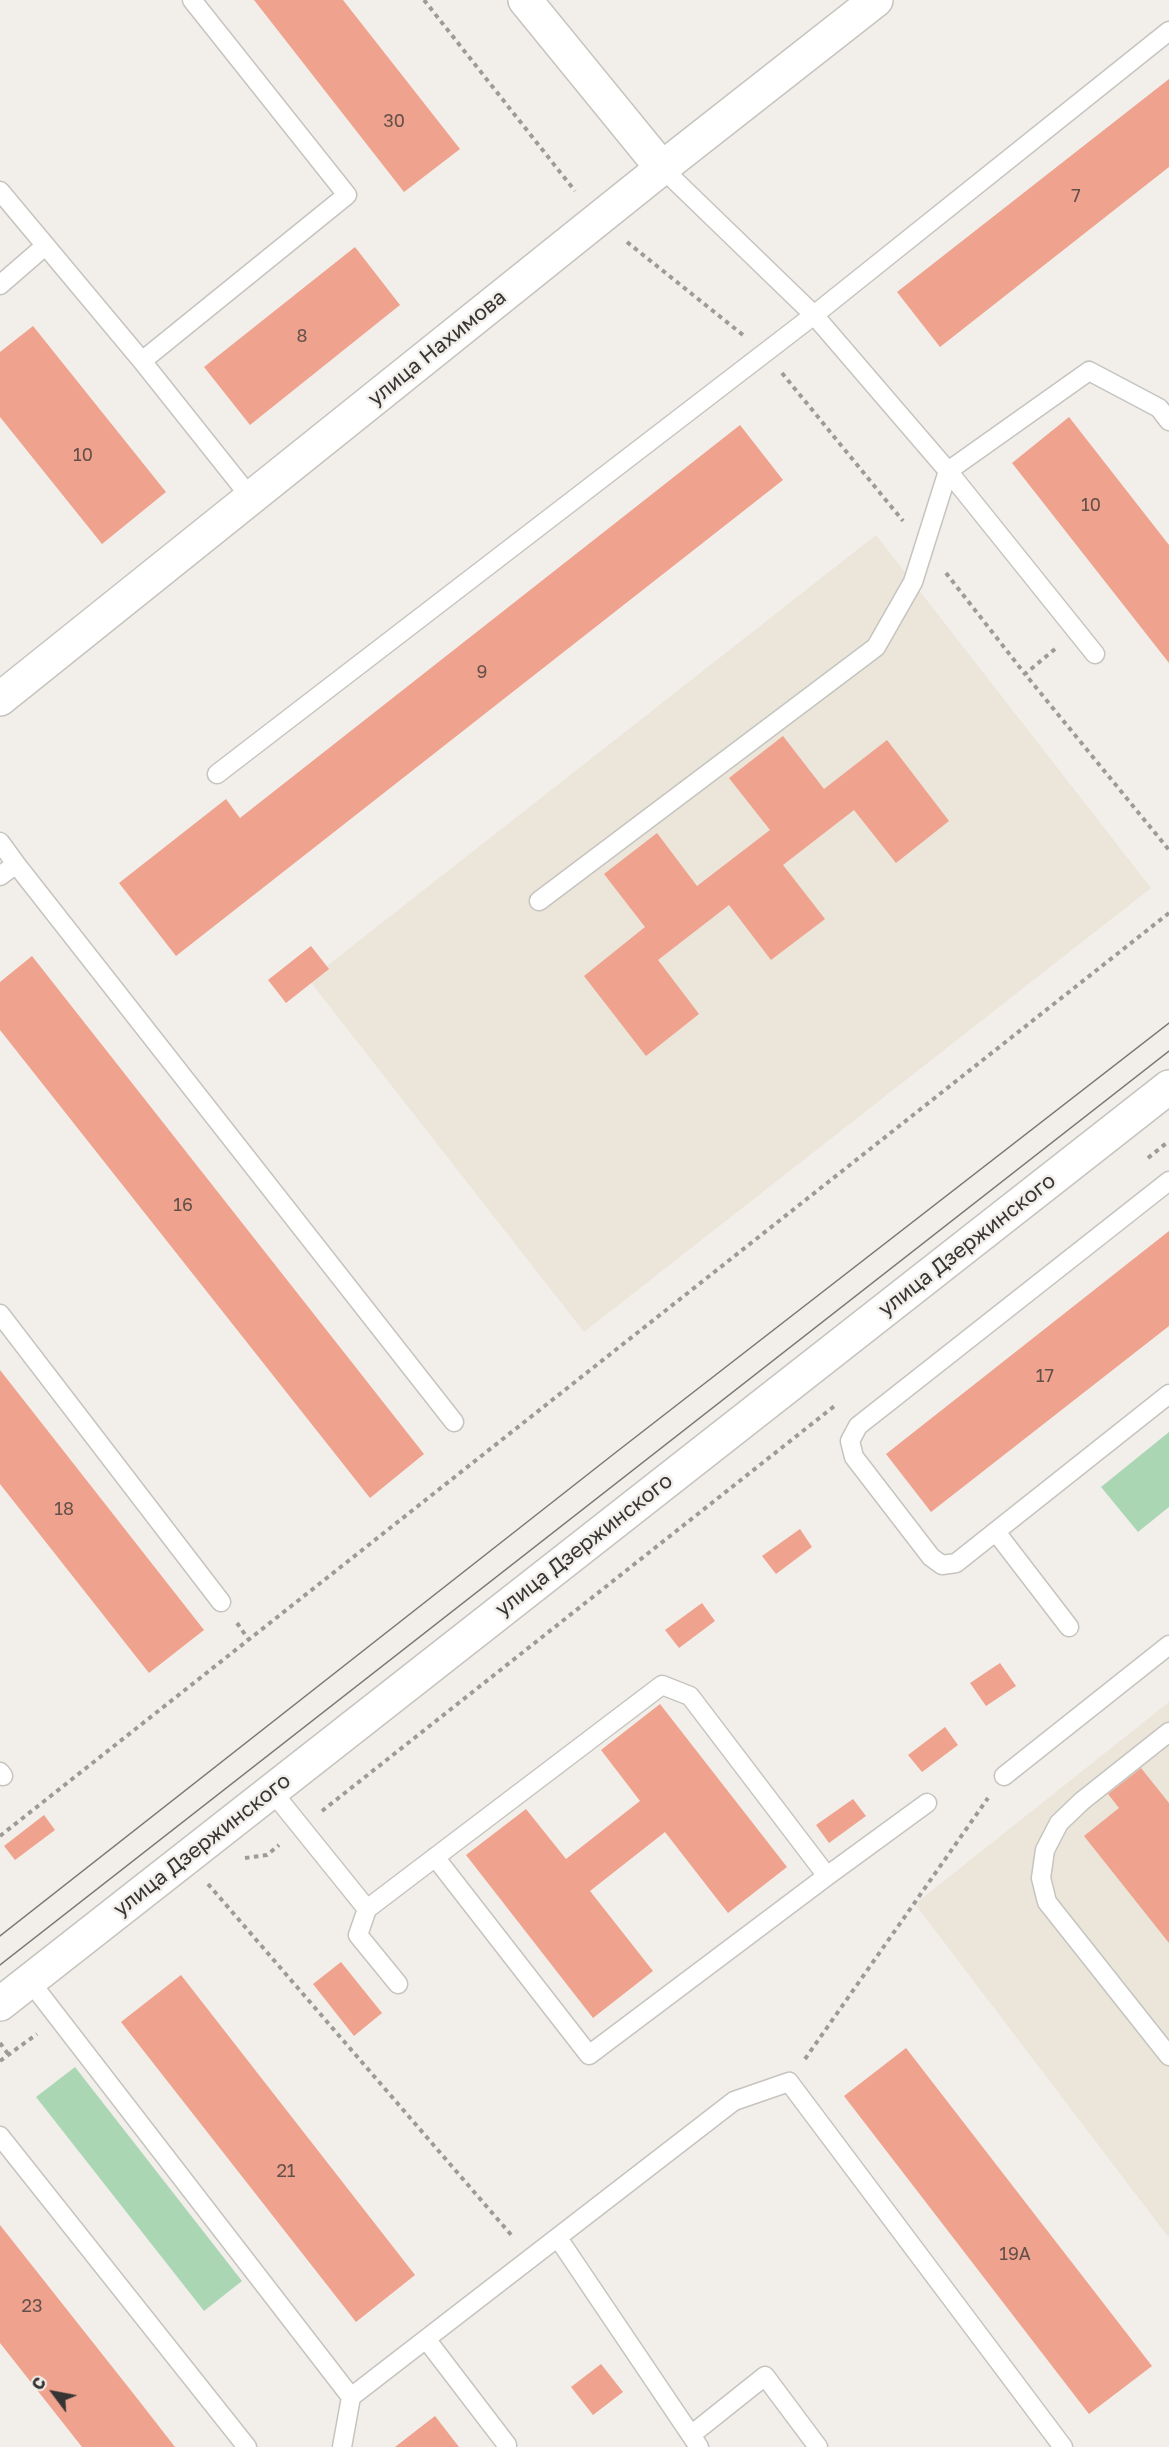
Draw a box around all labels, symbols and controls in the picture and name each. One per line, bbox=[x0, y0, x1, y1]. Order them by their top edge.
house number: 30 bbox=[383, 110, 405, 132]
house number: 7 bbox=[1071, 185, 1081, 207]
street label: улица Нахимова bbox=[363, 285, 511, 411]
house number: 8 bbox=[297, 325, 307, 347]
house number: 10 bbox=[73, 444, 93, 466]
house number: 10 bbox=[1081, 494, 1101, 516]
house number: 9 bbox=[477, 661, 487, 683]
street label: улица Дзержинского bbox=[873, 1168, 1061, 1322]
house number: 16 bbox=[173, 1194, 193, 1216]
house number: 17 bbox=[1036, 1365, 1054, 1387]
street label: улица Дзержинского bbox=[490, 1468, 678, 1622]
house number: 18 bbox=[54, 1498, 74, 1520]
street label: улица Дзержинского bbox=[108, 1768, 296, 1922]
house number: 21 bbox=[276, 2160, 296, 2182]
house number: 19А bbox=[999, 2243, 1031, 2265]
house number: 23 bbox=[22, 2295, 42, 2317]
north arrow bbox=[24, 2363, 84, 2423]
text: С bbox=[27, 2373, 50, 2394]

